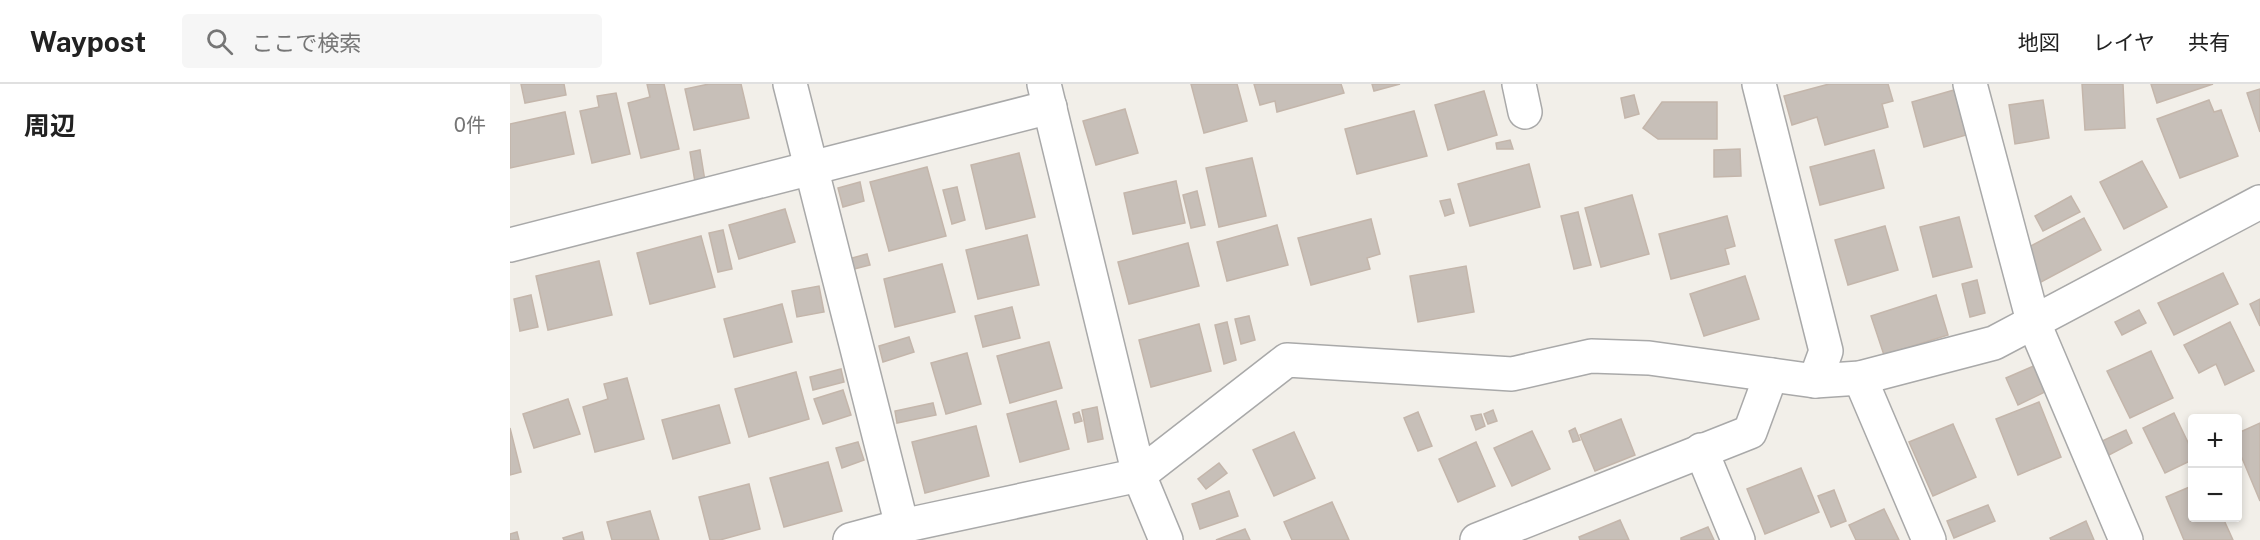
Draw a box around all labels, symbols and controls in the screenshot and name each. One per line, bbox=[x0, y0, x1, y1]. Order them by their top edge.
search box bbox=[182, 14, 602, 68]
text: Waypost bbox=[30, 25, 146, 58]
icon: search bbox=[203, 25, 236, 58]
text: ここで検索 bbox=[251, 30, 361, 56]
text: 地図 bbox=[2018, 30, 2060, 55]
text: レイヤ bbox=[2093, 30, 2155, 55]
text: 共有 bbox=[2188, 30, 2230, 55]
text: 周辺 bbox=[24, 110, 76, 141]
text: 0件 bbox=[454, 113, 486, 137]
map controls bbox=[2188, 414, 2242, 522]
button: + bbox=[2188, 414, 2242, 468]
button: − bbox=[2188, 468, 2242, 522]

